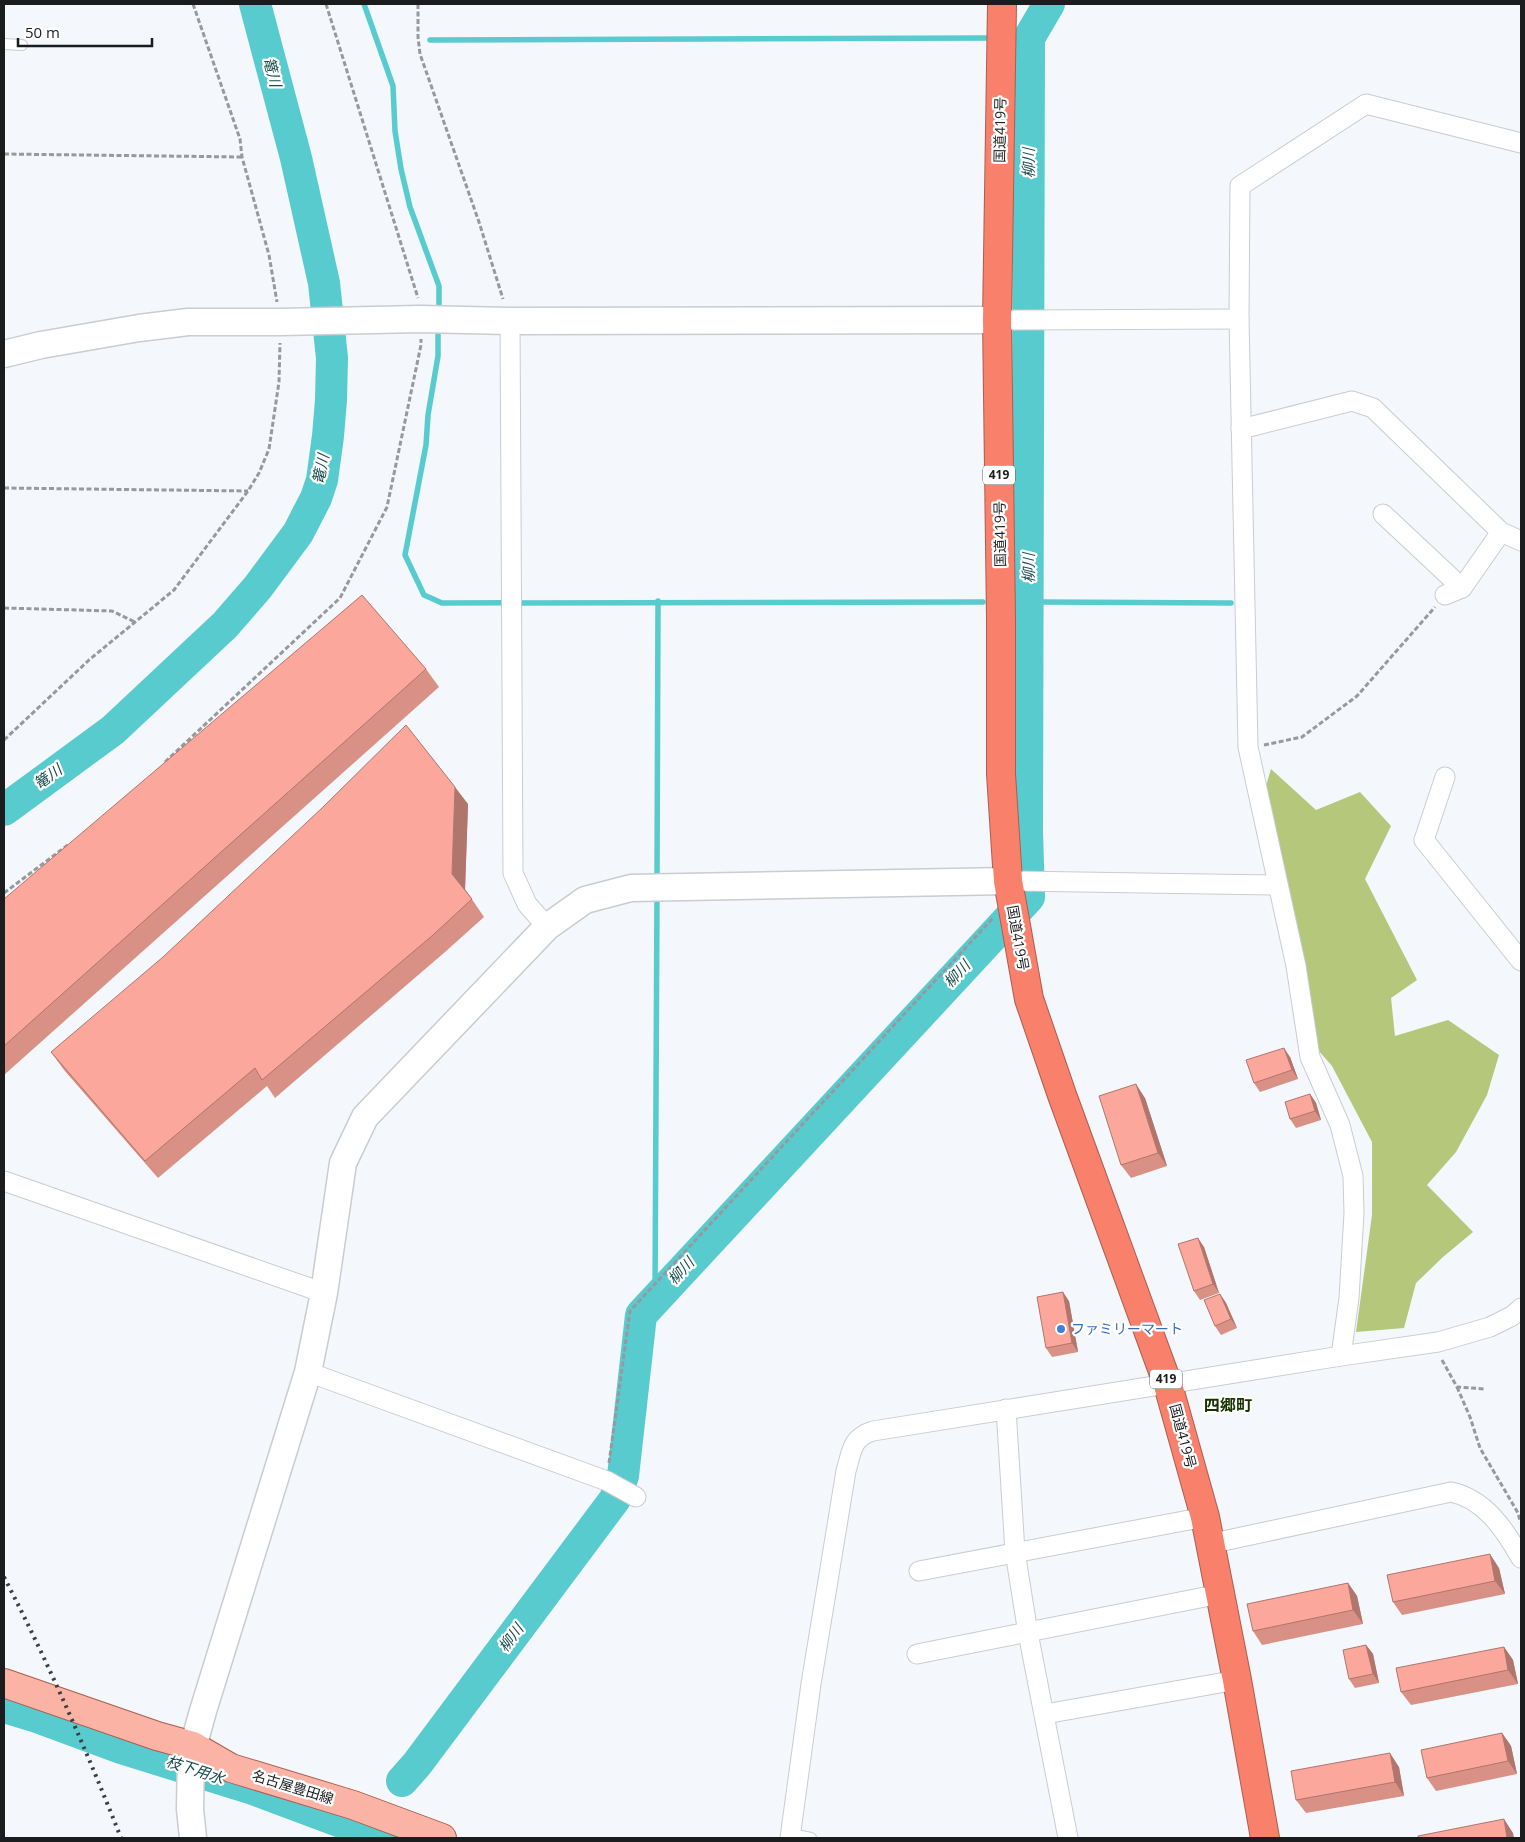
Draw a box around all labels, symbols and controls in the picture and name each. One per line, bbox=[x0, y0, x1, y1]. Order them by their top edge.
scale bar bbox=[18, 15, 151, 47]
text: 50 m bbox=[25, 22, 60, 42]
water label: 篭川 bbox=[260, 55, 287, 91]
street label: 国道419号 bbox=[989, 97, 1010, 163]
water label: 柳川 bbox=[1018, 146, 1038, 178]
water label: 篭川 bbox=[307, 450, 333, 485]
road number: 419 bbox=[983, 466, 1015, 484]
street label: 国道419号 bbox=[989, 501, 1010, 567]
water label: 柳川 bbox=[1018, 551, 1038, 583]
water label: 篭川 bbox=[29, 758, 67, 793]
street label: 国道419号 bbox=[1003, 904, 1034, 972]
water label: 柳川 bbox=[939, 954, 975, 991]
water label: 柳川 bbox=[663, 1251, 699, 1288]
place label: ファミリーマート bbox=[1071, 1319, 1183, 1338]
marker: ファミリーマート bbox=[1055, 1323, 1067, 1335]
road number: 419 bbox=[1150, 1370, 1182, 1388]
district label: 四郷町 bbox=[1204, 1394, 1252, 1416]
street label: 国道419号 bbox=[1166, 1402, 1201, 1470]
water label: 柳川 bbox=[493, 1618, 528, 1655]
water label: 枝下用水 bbox=[164, 1750, 229, 1788]
street label: 名古屋豊田線 bbox=[250, 1765, 336, 1808]

